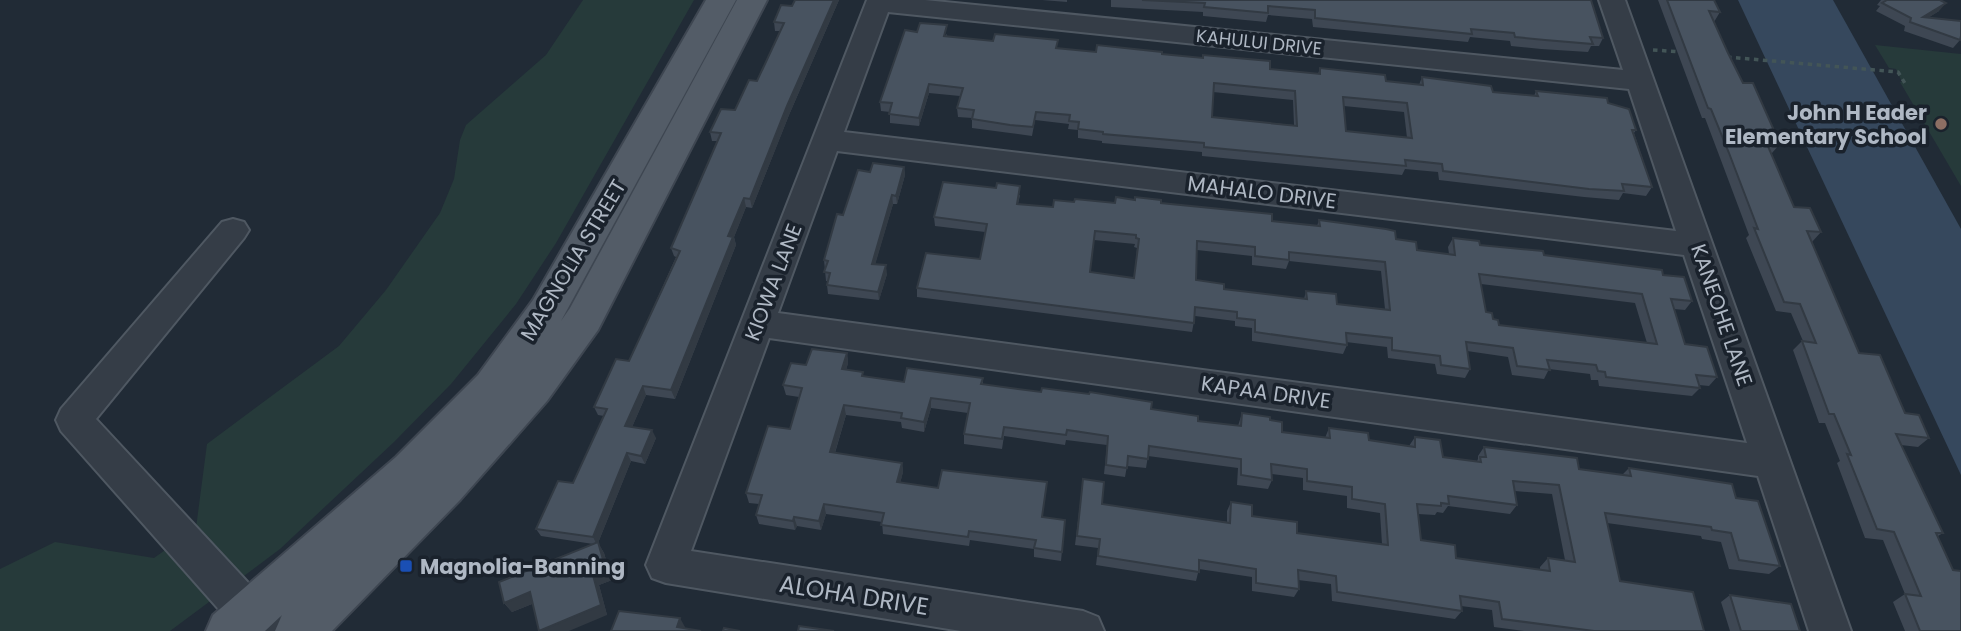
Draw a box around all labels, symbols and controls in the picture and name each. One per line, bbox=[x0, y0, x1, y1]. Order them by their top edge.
street label: KAHULUI DRIVE bbox=[1195, 23, 1323, 61]
place label: John H Eader Elementary School bbox=[1725, 98, 1927, 151]
marker: John H Eader Elementary School bbox=[1933, 116, 1949, 132]
street label: MAHALO DRIVE bbox=[1186, 168, 1338, 216]
street label: MAGNOLIA STREET bbox=[513, 174, 633, 346]
street label: KIOWA LANE bbox=[737, 219, 809, 345]
street label: KANEOHE LANE bbox=[1684, 240, 1760, 390]
street label: KAPAA DRIVE bbox=[1199, 369, 1333, 415]
place label: Magnolia-Banning bbox=[420, 552, 625, 581]
marker: Magnolia-Banning bbox=[398, 558, 414, 574]
street label: ALOHA DRIVE bbox=[777, 567, 931, 623]

